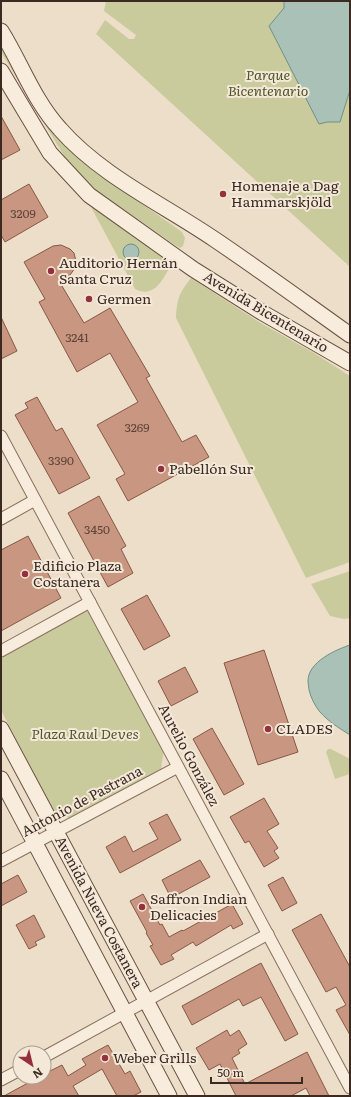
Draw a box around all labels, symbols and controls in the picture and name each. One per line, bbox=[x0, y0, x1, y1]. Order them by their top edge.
park label: Parque Bicentenario bbox=[228, 64, 308, 100]
place label: Homenaje a Dag Hammarskjöld bbox=[231, 175, 339, 211]
marker: Homenaje a Dag Hammarskjöld bbox=[218, 189, 228, 199]
house number: 3209 bbox=[10, 204, 36, 222]
place label: Auditorio Hernán Santa Cruz bbox=[59, 252, 178, 288]
marker: Auditorio Hernán Santa Cruz bbox=[46, 266, 56, 276]
street label: Avenida Bicentenario bbox=[200, 266, 333, 356]
place label: Germen bbox=[97, 288, 151, 308]
marker: Germen bbox=[84, 294, 94, 304]
house number: 3241 bbox=[65, 328, 89, 346]
house number: 3269 bbox=[125, 418, 149, 436]
house number: 3390 bbox=[48, 451, 74, 469]
place label: Pabellón Sur bbox=[169, 458, 254, 478]
marker: Pabellón Sur bbox=[156, 464, 166, 474]
house number: 3450 bbox=[84, 520, 110, 538]
place label: Edificio Plaza Costanera bbox=[33, 555, 122, 591]
marker: Edificio Plaza Costanera bbox=[20, 569, 30, 579]
street label: Aurelio González bbox=[154, 700, 225, 809]
place label: CLADES bbox=[276, 718, 333, 738]
park label: Plaza Raul Deves bbox=[31, 723, 139, 743]
marker: CLADES bbox=[263, 724, 273, 734]
street label: Antonio de Pastrana bbox=[18, 760, 146, 840]
street label: Avenida Nueva Costanera bbox=[51, 832, 149, 992]
place label: Saffron Indian Delicacies bbox=[150, 888, 247, 924]
marker: Saffron Indian Delicacies bbox=[137, 902, 147, 912]
north arrow bbox=[12, 1045, 52, 1085]
place label: Weber Grills bbox=[113, 1047, 196, 1067]
marker: Weber Grills bbox=[100, 1053, 110, 1063]
scale bar bbox=[211, 1059, 302, 1085]
text: 50 m bbox=[217, 1063, 244, 1081]
text: N bbox=[30, 1065, 47, 1083]

